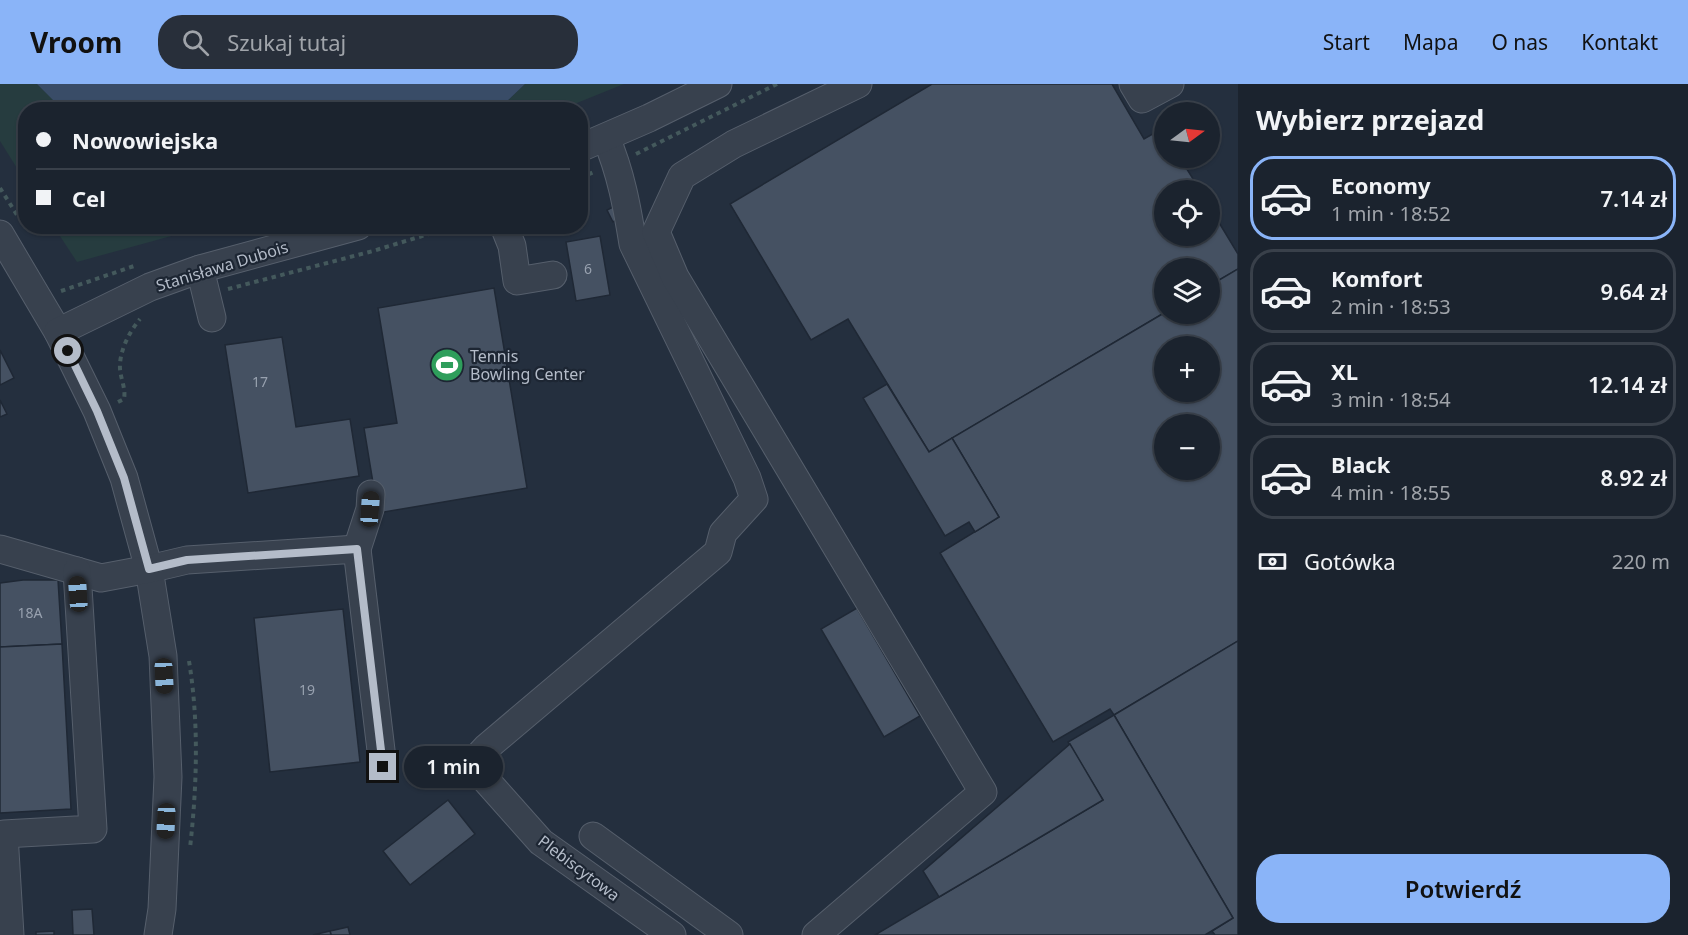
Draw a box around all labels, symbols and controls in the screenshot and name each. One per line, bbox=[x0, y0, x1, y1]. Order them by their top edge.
search box bbox=[158, 15, 578, 69]
text: Vroom bbox=[30, 23, 122, 61]
icon: search bbox=[179, 26, 212, 59]
text: Szukaj tutaj bbox=[227, 27, 346, 57]
text: Start bbox=[1323, 28, 1370, 56]
text: Mapa bbox=[1403, 28, 1458, 56]
text: O nas bbox=[1491, 28, 1548, 56]
text: Kontakt bbox=[1581, 28, 1658, 56]
text: Wybierz przejazd bbox=[1256, 101, 1484, 138]
north arrow bbox=[1154, 102, 1220, 168]
map controls bbox=[1154, 102, 1220, 480]
text: Nowowiejska bbox=[72, 125, 218, 155]
text: Economy bbox=[1331, 170, 1430, 200]
icon: car bbox=[1259, 171, 1313, 225]
button: locate bbox=[1154, 180, 1220, 246]
text: Cel bbox=[72, 183, 106, 213]
text: 7.14 zł bbox=[1600, 183, 1667, 213]
text: 1 min · 18:52 bbox=[1331, 200, 1451, 227]
street label: Stanisława Dubois bbox=[153, 235, 291, 297]
button: layers bbox=[1154, 258, 1220, 324]
house number: 6 bbox=[584, 259, 592, 278]
text: Komfort bbox=[1331, 263, 1422, 293]
icon: car bbox=[1259, 264, 1313, 318]
text: 9.64 zł bbox=[1600, 276, 1667, 306]
text: 2 min · 18:53 bbox=[1331, 293, 1451, 320]
button: + bbox=[1154, 336, 1220, 402]
route start bbox=[54, 337, 81, 364]
place label: Tennis Bowling Center bbox=[470, 345, 585, 385]
sports icon: Tennis Bowling Center bbox=[429, 347, 465, 383]
text: XL bbox=[1331, 356, 1358, 386]
icon: car bbox=[1259, 357, 1313, 411]
text: 12.14 zł bbox=[1588, 369, 1667, 399]
house number: 17 bbox=[252, 372, 268, 391]
text: 3 min · 18:54 bbox=[1331, 386, 1451, 413]
button: − bbox=[1154, 414, 1220, 480]
text: Black bbox=[1331, 449, 1390, 479]
icon: car bbox=[1259, 450, 1313, 504]
text: 8.92 zł bbox=[1600, 462, 1667, 492]
text: 4 min · 18:55 bbox=[1331, 479, 1451, 506]
car bbox=[360, 490, 380, 528]
icon: cash bbox=[1256, 545, 1289, 578]
text: Gotówka bbox=[1304, 546, 1396, 576]
text: 220 m bbox=[1612, 548, 1670, 575]
car bbox=[68, 575, 88, 613]
house number: 18A bbox=[18, 603, 43, 622]
car bbox=[154, 658, 174, 694]
house number: 19 bbox=[299, 680, 315, 699]
callout: 1 min bbox=[404, 746, 503, 788]
route end bbox=[369, 753, 396, 780]
text: 1 min bbox=[426, 753, 481, 780]
car bbox=[156, 803, 176, 839]
street label: Plebiscytowa bbox=[534, 830, 624, 906]
button: Potwierdź bbox=[1256, 854, 1670, 923]

